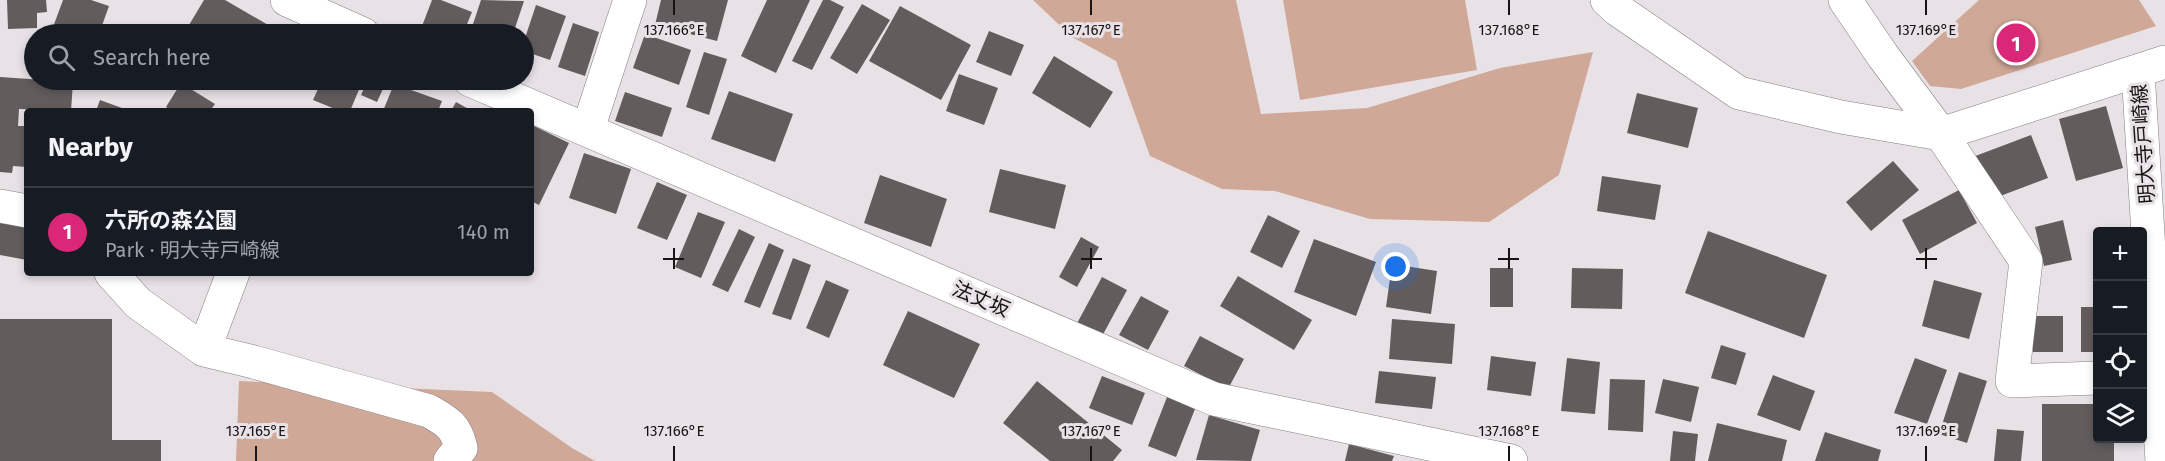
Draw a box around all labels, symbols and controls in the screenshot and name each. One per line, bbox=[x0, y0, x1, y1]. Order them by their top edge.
pin: 1 bbox=[1996, 20, 2036, 66]
text: 137.166°E bbox=[644, 21, 704, 39]
text: 137.167°E bbox=[1061, 21, 1121, 39]
text: 137.168°E bbox=[1478, 21, 1540, 39]
text: 137.169°E bbox=[1896, 21, 1956, 39]
search box bbox=[24, 24, 534, 90]
icon: search bbox=[45, 41, 78, 74]
text: Search here bbox=[93, 44, 211, 71]
street label: 明大寺戸崎線 bbox=[2127, 83, 2159, 205]
text: Nearby bbox=[48, 132, 133, 163]
text: 六所の森公園 bbox=[105, 207, 237, 234]
text: 1 bbox=[63, 220, 72, 244]
text: 140 m bbox=[457, 220, 510, 244]
map controls bbox=[2093, 227, 2147, 443]
button: + bbox=[2093, 227, 2147, 281]
text: Park · 明大寺戸崎線 bbox=[105, 238, 280, 262]
your location bbox=[1381, 252, 1410, 281]
street label: 法丈坂 bbox=[949, 276, 1013, 322]
button: − bbox=[2093, 281, 2147, 335]
button: locate bbox=[2093, 335, 2147, 389]
button: layers bbox=[2093, 389, 2147, 443]
text: 137.165°E bbox=[226, 422, 286, 440]
text: 137.166°E bbox=[644, 422, 704, 440]
text: 137.167°E bbox=[1061, 422, 1121, 440]
text: 137.168°E bbox=[1478, 422, 1540, 440]
text: 137.169°E bbox=[1896, 422, 1956, 440]

